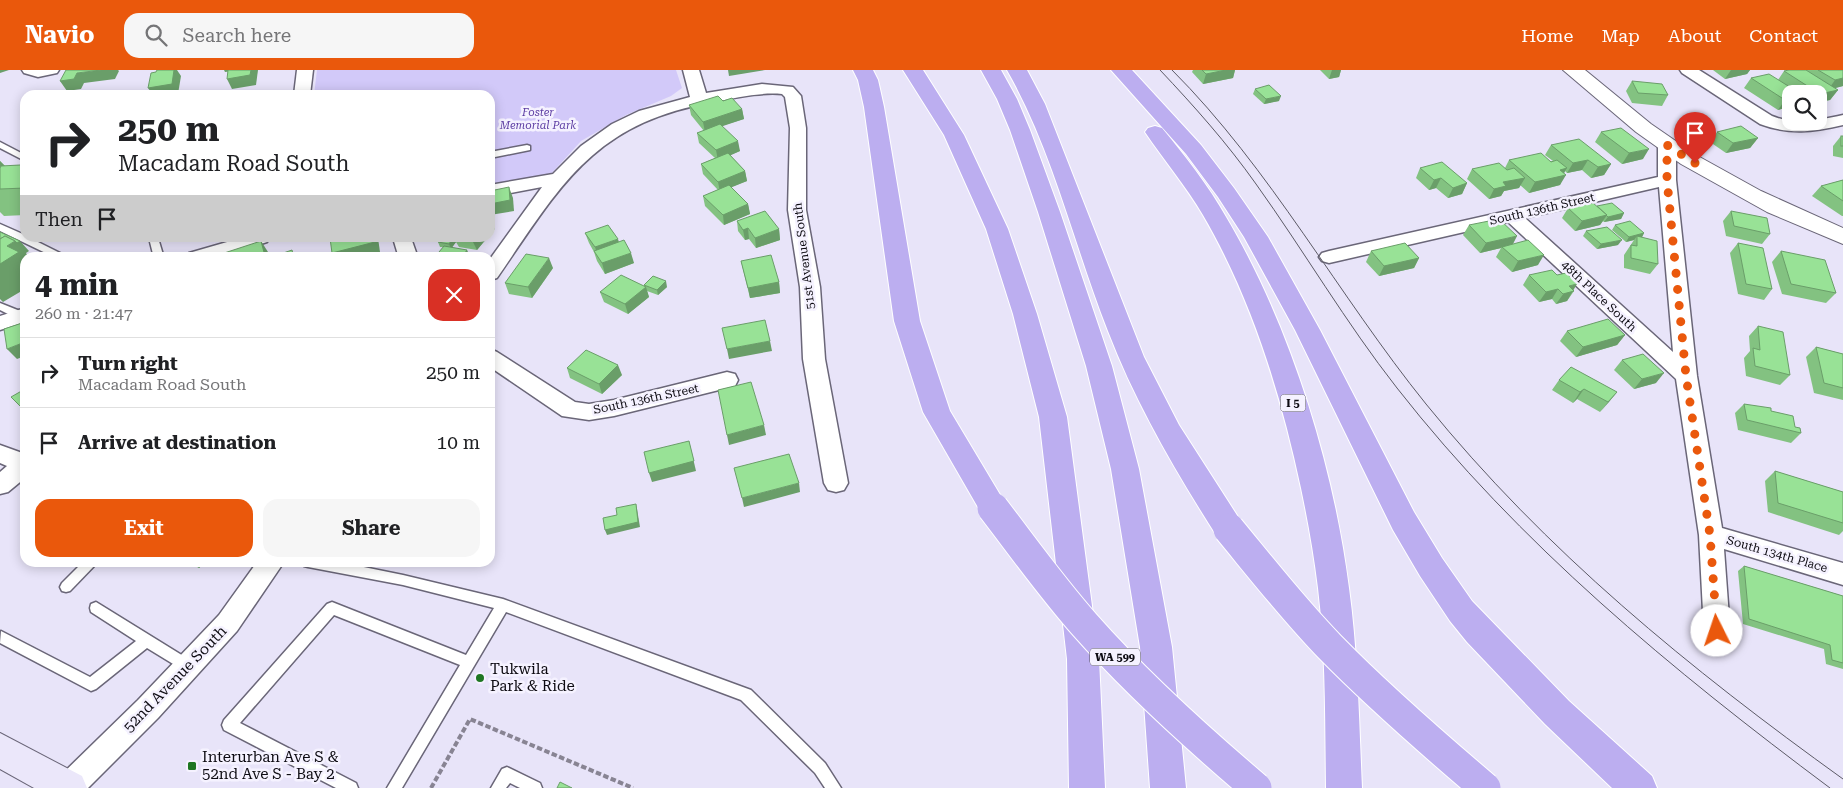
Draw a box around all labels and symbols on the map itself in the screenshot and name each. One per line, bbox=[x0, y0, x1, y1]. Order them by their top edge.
park label: Foster Memorial Park bbox=[499, 106, 576, 132]
pin bbox=[1674, 112, 1716, 163]
street label: South 136th Street bbox=[1488, 190, 1597, 228]
street label: 51st Avenue South bbox=[790, 202, 817, 310]
street label: 48th Place South bbox=[1559, 258, 1640, 335]
street label: South 136th Street bbox=[592, 381, 701, 417]
road number: I 5 bbox=[1280, 394, 1306, 412]
street label: South 134th Place bbox=[1725, 533, 1829, 575]
position arrow bbox=[1690, 604, 1742, 656]
street label: 52nd Avenue South bbox=[120, 622, 231, 736]
road number: WA 599 bbox=[1090, 648, 1140, 666]
place label: Tukwila Park & Ride bbox=[490, 660, 575, 695]
marker: Tukwila Park & Ride bbox=[474, 672, 486, 684]
place label: Interurban Ave S & 52nd Ave S - Bay 2 bbox=[202, 748, 339, 783]
marker: Interurban Ave S & 52nd Ave S - Bay 2 bbox=[186, 760, 198, 772]

